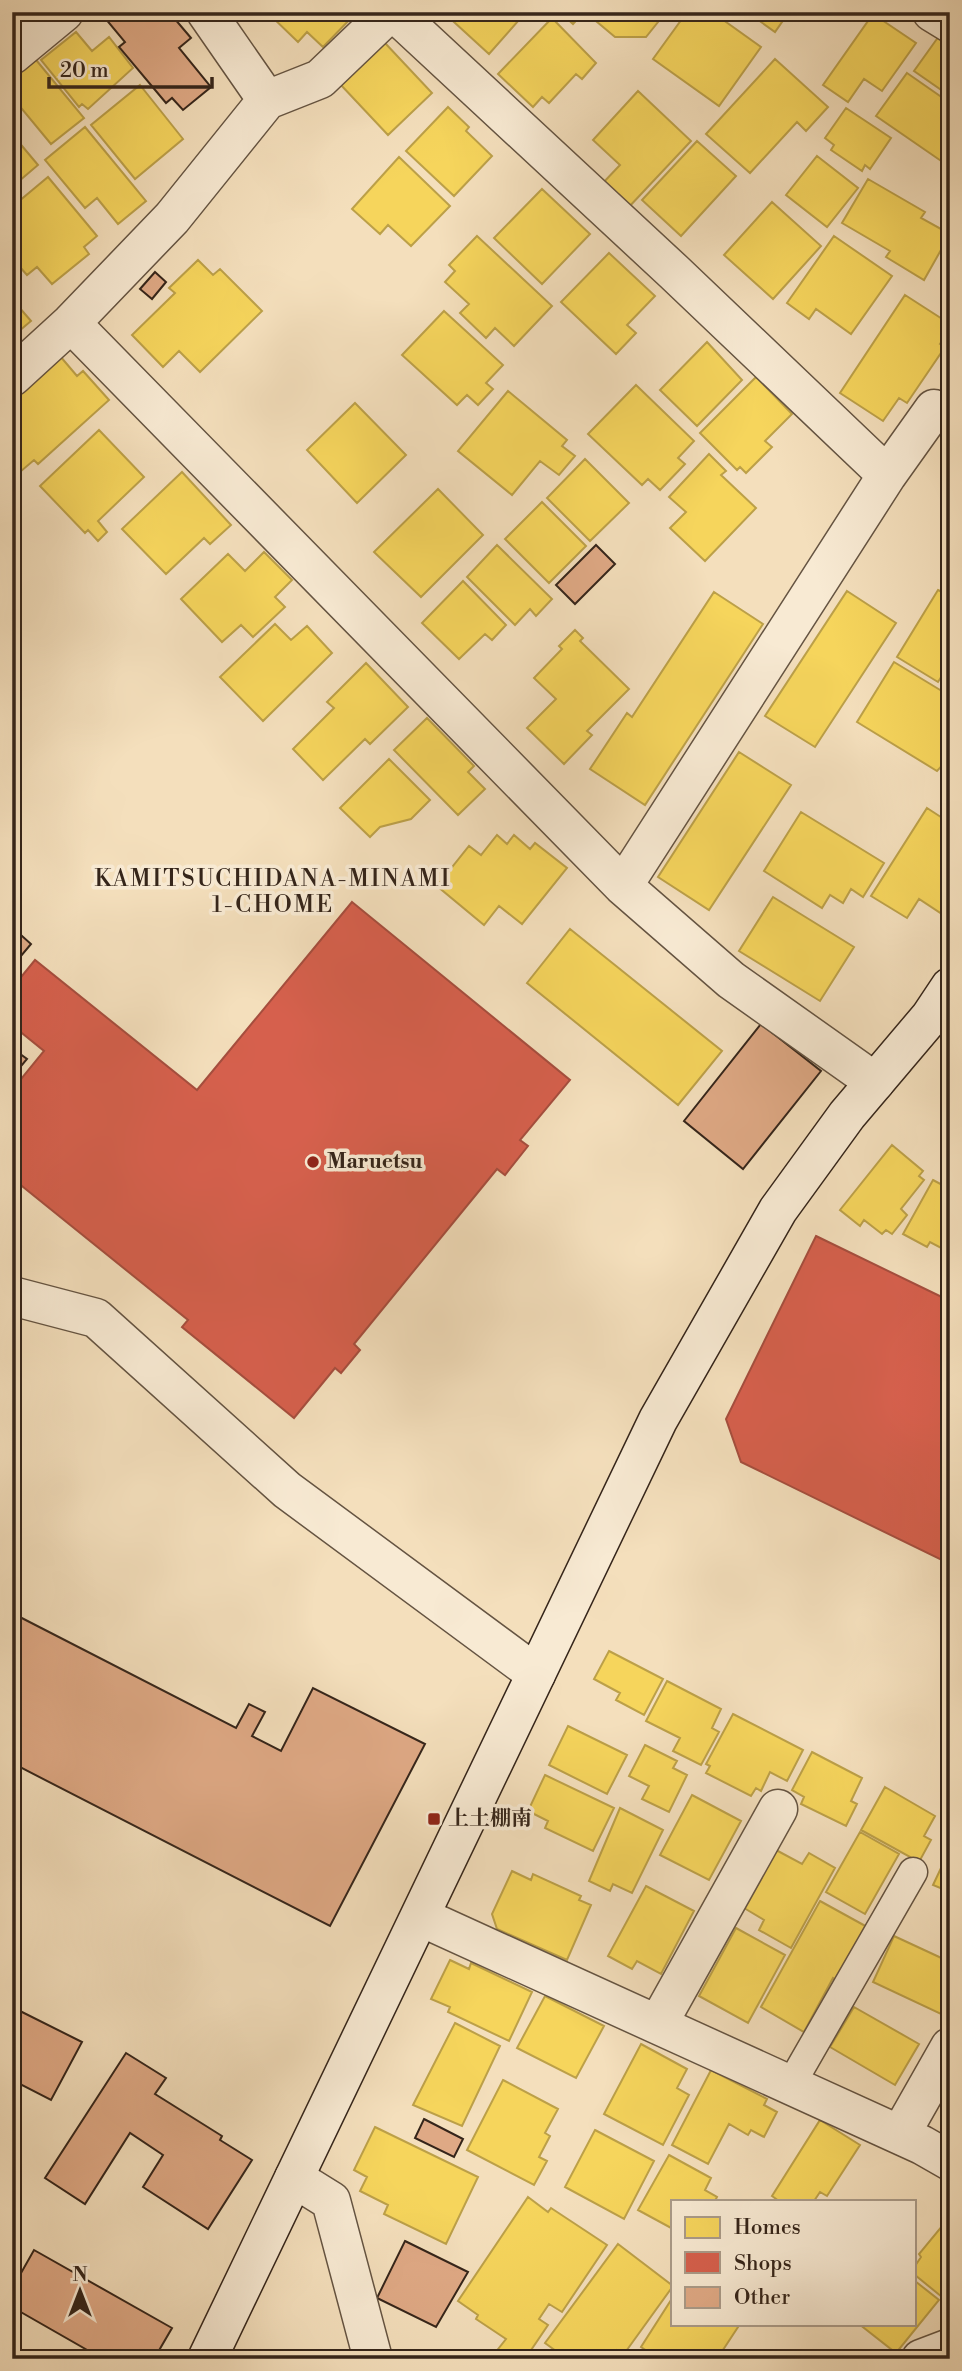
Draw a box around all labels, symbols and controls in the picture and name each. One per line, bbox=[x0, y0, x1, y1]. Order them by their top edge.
scale bar bbox=[49, 46, 212, 90]
text: 20 m bbox=[60, 58, 109, 84]
district label: KAMITSUCHIDANA-MINAMI 1-CHOME bbox=[95, 865, 451, 919]
place label: Maruetsu bbox=[327, 1149, 423, 1175]
marker: Maruetsu bbox=[305, 1154, 321, 1170]
place label: 上土棚南 bbox=[448, 1806, 532, 1832]
marker: 上土棚南 bbox=[426, 1811, 442, 1827]
legend bbox=[671, 2200, 916, 2326]
text: Homes bbox=[734, 2215, 801, 2241]
text: Shops bbox=[734, 2251, 792, 2277]
north arrow bbox=[46, 2256, 116, 2326]
text: N bbox=[72, 2263, 88, 2287]
text: Other bbox=[734, 2285, 790, 2311]

